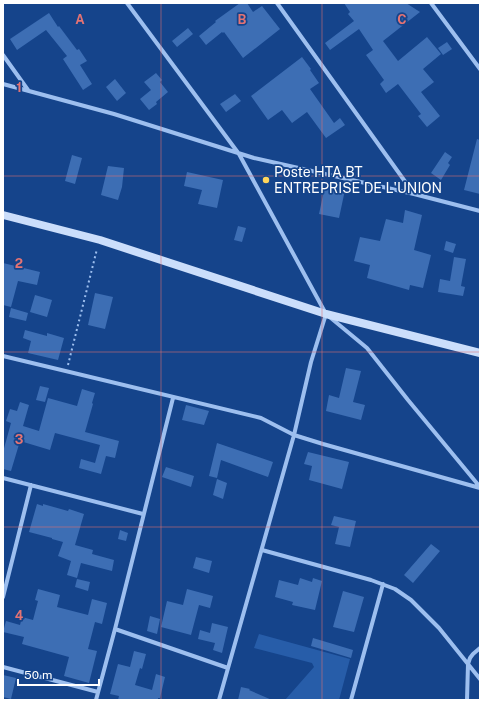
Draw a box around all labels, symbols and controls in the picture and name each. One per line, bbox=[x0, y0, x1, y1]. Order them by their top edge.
text: A bbox=[75, 12, 85, 27]
text: B bbox=[238, 12, 247, 27]
text: C bbox=[397, 12, 407, 27]
text: 1 bbox=[16, 80, 22, 95]
place label: Poste HTA BT ENTREPRISE DE L'UNION bbox=[274, 164, 442, 196]
marker: Poste HTA BT ENTREPRISE DE L'UNION bbox=[261, 175, 271, 185]
text: 2 bbox=[15, 256, 23, 271]
text: 3 bbox=[15, 432, 24, 447]
text: 4 bbox=[15, 608, 24, 623]
scale bar bbox=[18, 661, 99, 687]
text: 50 m bbox=[24, 668, 52, 682]

